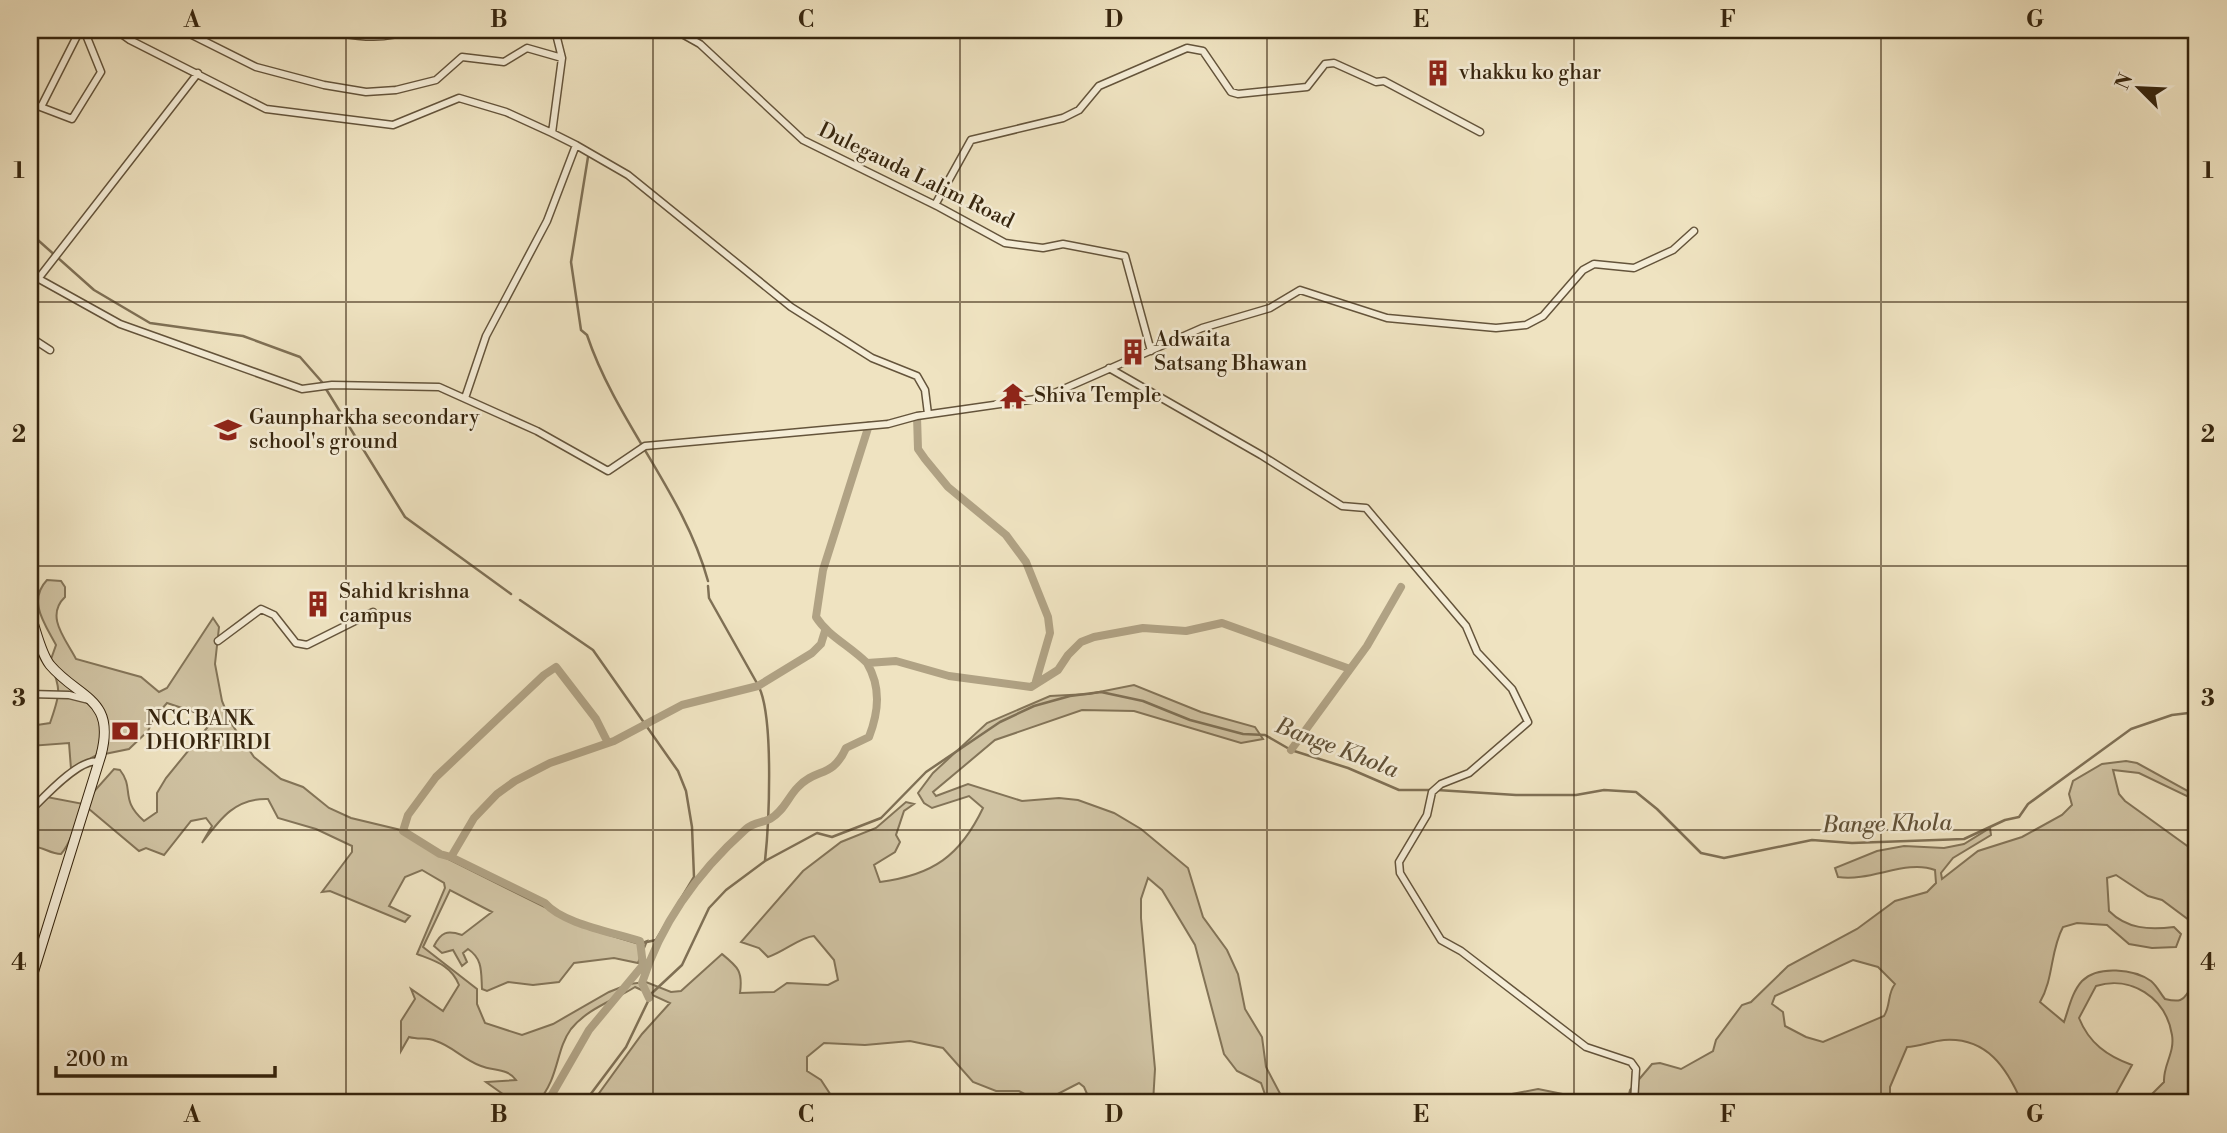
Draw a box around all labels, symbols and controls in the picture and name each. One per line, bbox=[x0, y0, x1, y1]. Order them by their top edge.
text: A bbox=[183, 6, 201, 34]
text: B bbox=[490, 6, 508, 34]
text: C bbox=[798, 6, 814, 34]
text: D bbox=[1105, 6, 1123, 34]
text: E bbox=[1413, 6, 1429, 34]
text: F bbox=[1720, 6, 1736, 34]
text: G bbox=[2026, 6, 2044, 34]
north arrow bbox=[2104, 52, 2174, 122]
building icon: vhakku ko ghar bbox=[1423, 58, 1453, 88]
place label: vhakku ko ghar bbox=[1458, 60, 1601, 86]
text: N bbox=[2110, 70, 2138, 93]
street label: Dulegauda Lalim Road bbox=[814, 117, 1018, 235]
text: 1 bbox=[13, 157, 25, 185]
text: 1 bbox=[2202, 157, 2214, 185]
place label: Adwaita Satsang Bhawan bbox=[1153, 327, 1308, 377]
building icon: Adwaita Satsang Bhawan bbox=[1118, 337, 1148, 367]
temple icon: Shiva Temple bbox=[998, 381, 1028, 411]
place label: Shiva Temple bbox=[1034, 383, 1162, 409]
place label: Gaunpharkha secondary school's ground bbox=[249, 405, 480, 455]
school or university icon: Gaunpharkha secondary school's ground bbox=[213, 415, 243, 445]
text: 2 bbox=[12, 421, 26, 449]
text: 2 bbox=[2201, 421, 2215, 449]
place label: Sahid krishna campus bbox=[339, 579, 470, 629]
building icon: Sahid krishna campus bbox=[303, 589, 333, 619]
text: 3 bbox=[12, 685, 26, 713]
text: 3 bbox=[2201, 685, 2215, 713]
place label: NCC BANK DHORFIRDI bbox=[146, 706, 271, 756]
water label: Bange Khola bbox=[1271, 711, 1403, 784]
bank icon: NCC BANK DHORFIRDI bbox=[110, 716, 140, 746]
water label: Bange Khola bbox=[1821, 809, 1952, 839]
text: 4 bbox=[11, 949, 27, 977]
text: 4 bbox=[2200, 949, 2216, 977]
scale bar bbox=[56, 1035, 275, 1079]
text: 200 m bbox=[66, 1047, 129, 1073]
text: A bbox=[183, 1101, 201, 1129]
text: B bbox=[490, 1101, 508, 1129]
text: C bbox=[798, 1101, 814, 1129]
text: D bbox=[1105, 1101, 1123, 1129]
text: E bbox=[1413, 1101, 1429, 1129]
text: F bbox=[1720, 1101, 1736, 1129]
text: G bbox=[2026, 1101, 2044, 1129]

